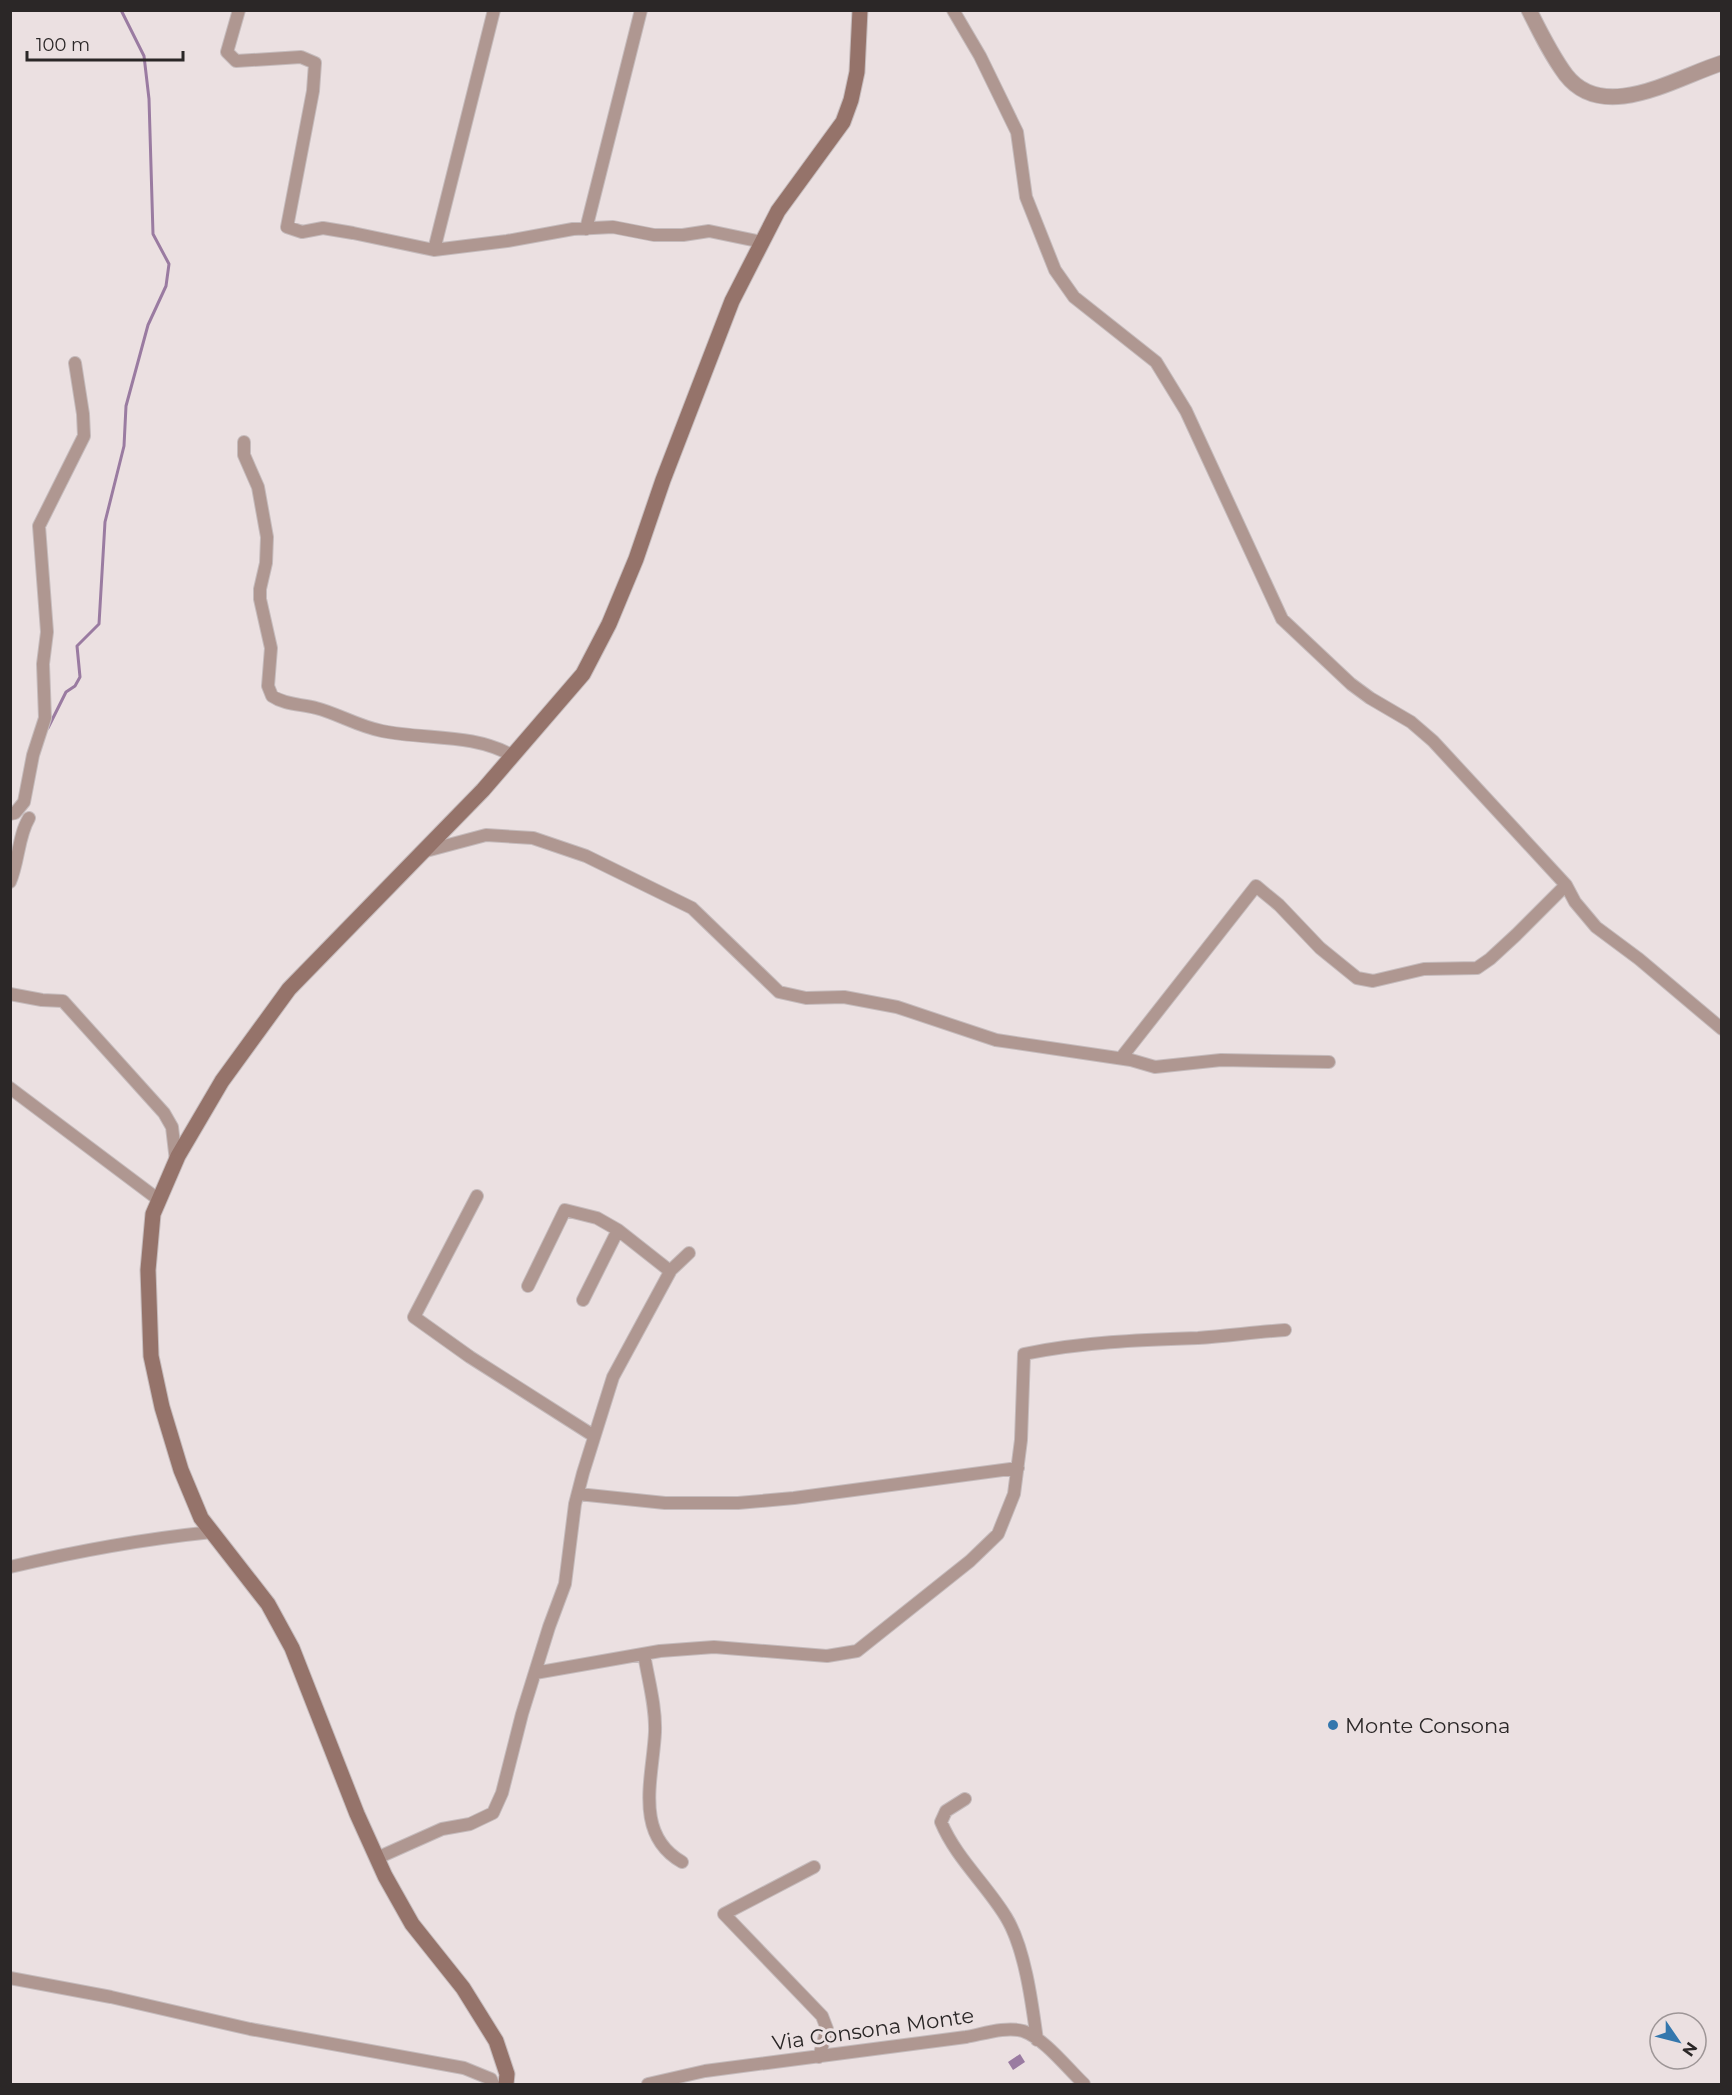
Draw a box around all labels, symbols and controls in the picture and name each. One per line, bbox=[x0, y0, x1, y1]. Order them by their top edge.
scale bar bbox=[27, 24, 183, 62]
text: 100 m bbox=[36, 34, 90, 56]
place label: Monte Consona bbox=[1345, 1713, 1511, 1738]
marker: Monte Consona bbox=[1326, 1718, 1340, 1732]
street label: Via Consona Monte bbox=[771, 2002, 975, 2056]
north arrow bbox=[1648, 2011, 1708, 2071]
text: N bbox=[1678, 2039, 1701, 2060]

